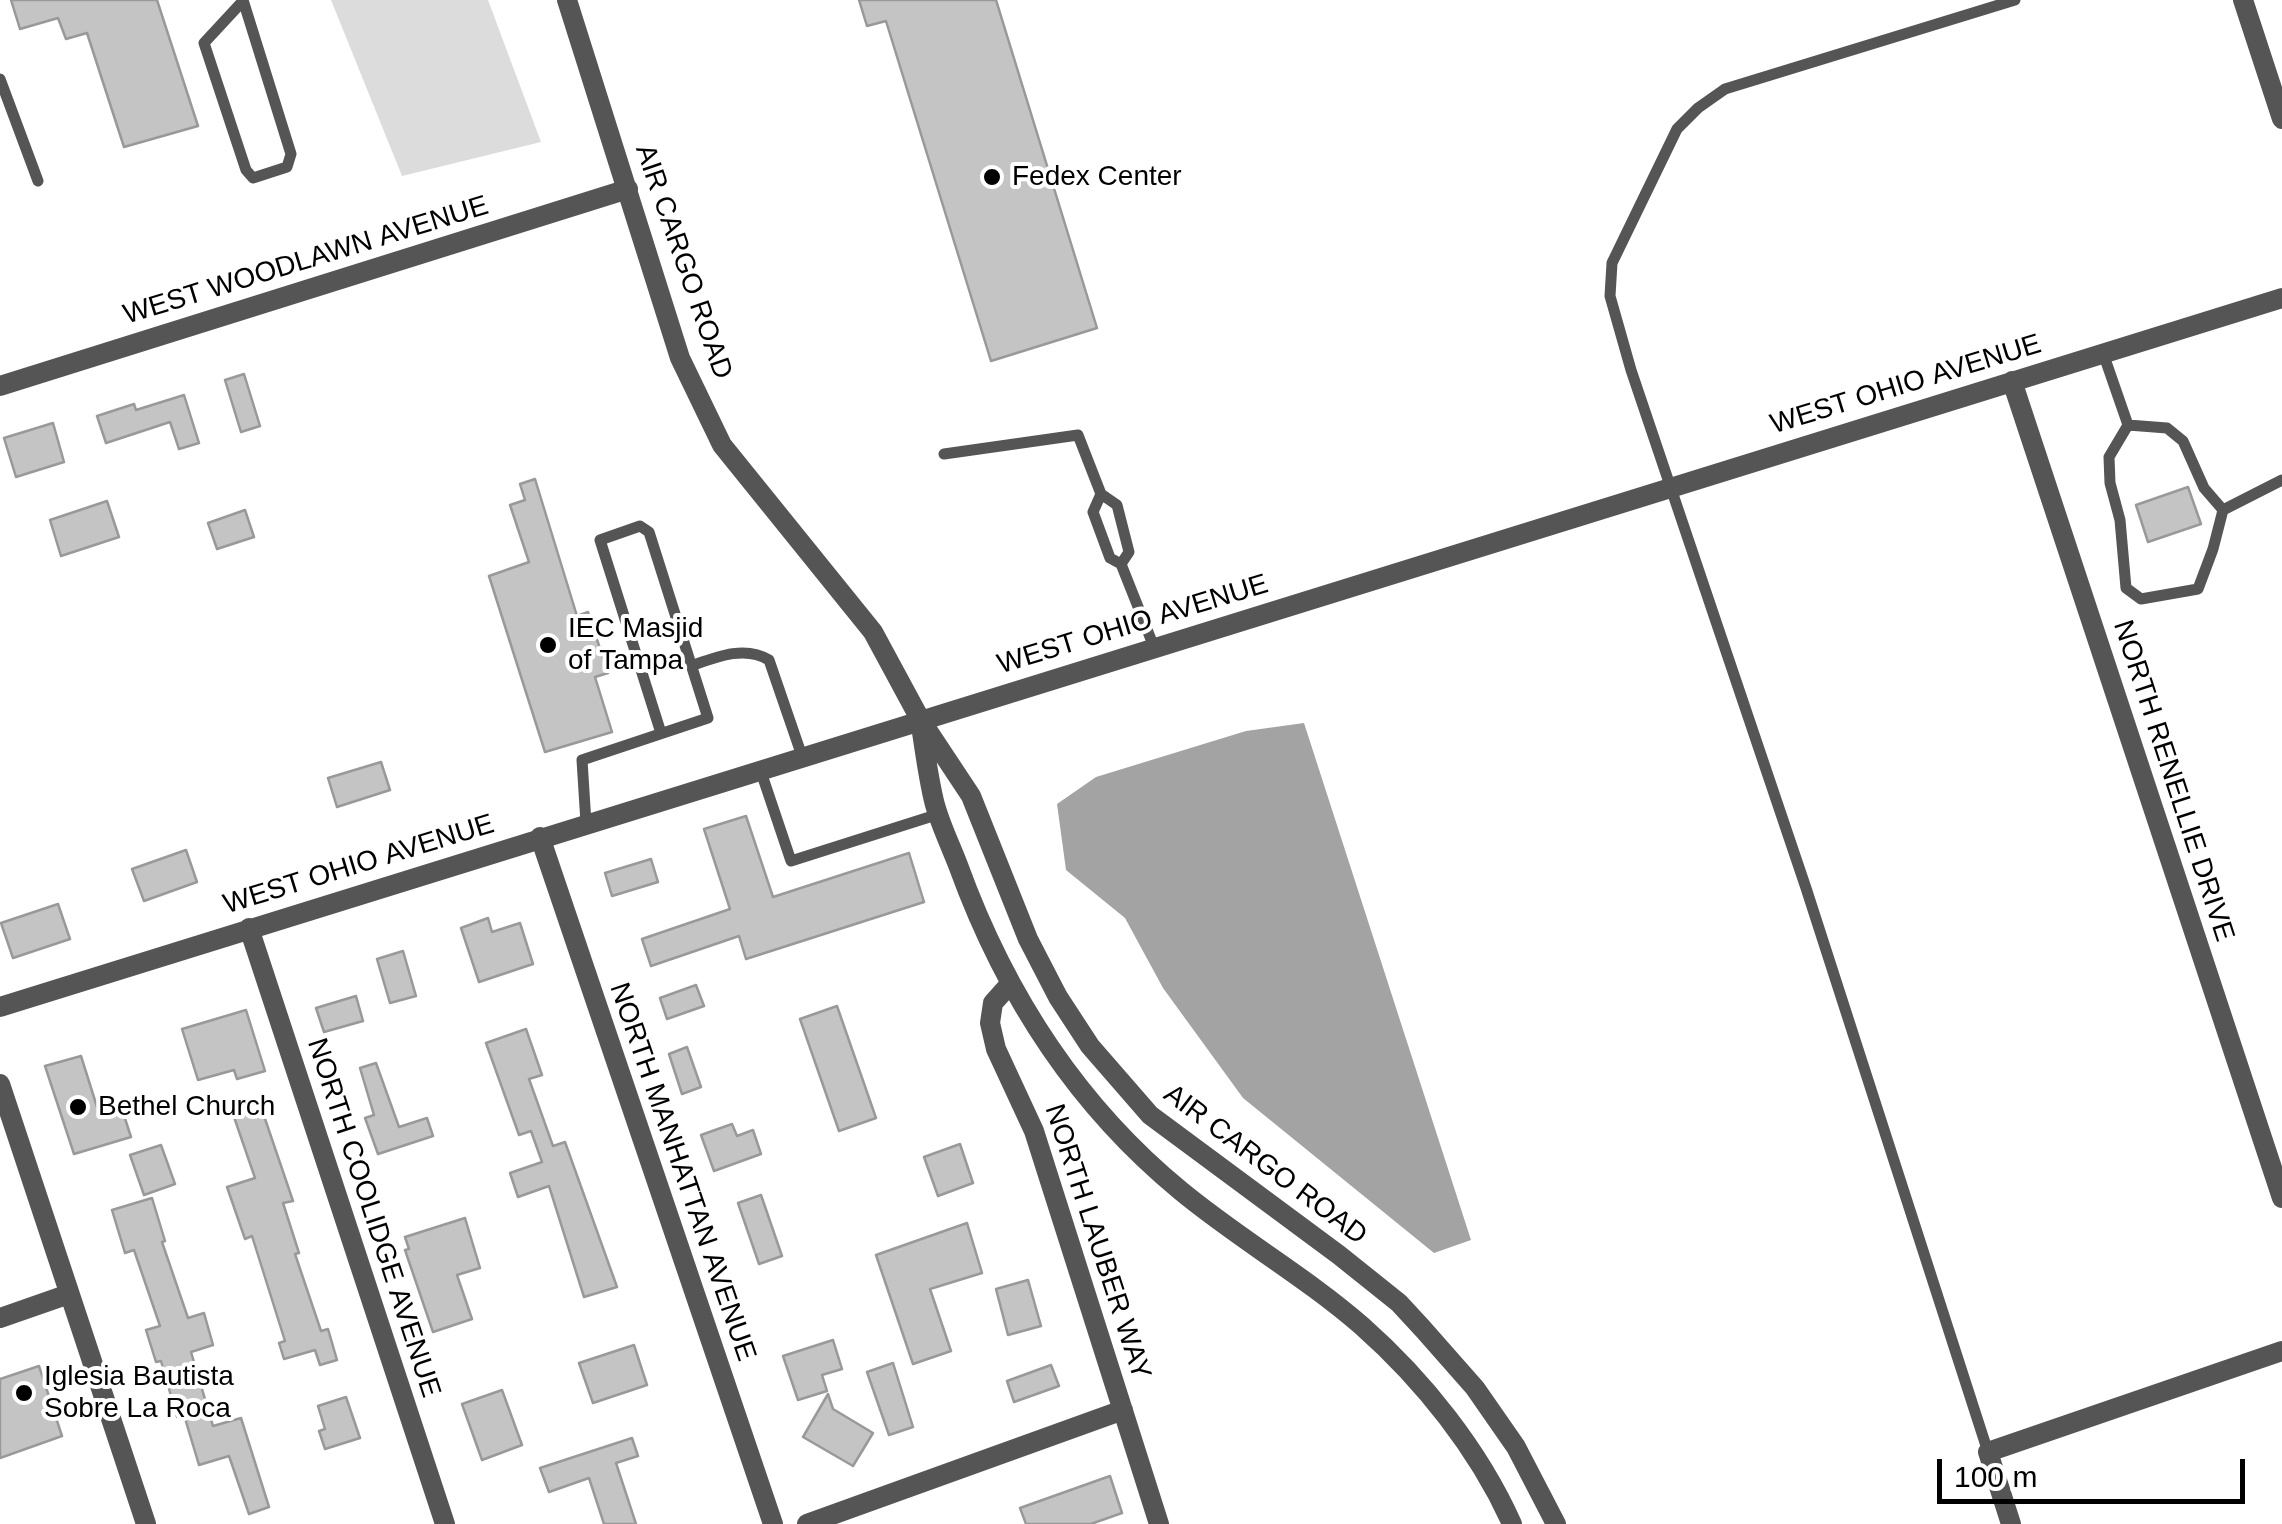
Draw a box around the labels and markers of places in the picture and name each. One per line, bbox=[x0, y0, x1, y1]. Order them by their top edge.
place label: Fedex Center bbox=[1012, 160, 1182, 194]
marker: Fedex Center bbox=[981, 166, 1003, 188]
place label: IEC Masjid of Tampa bbox=[568, 612, 703, 678]
marker: IEC Masjid of Tampa bbox=[537, 634, 559, 656]
place label: Bethel Church bbox=[98, 1090, 275, 1124]
marker: Bethel Church bbox=[67, 1096, 89, 1118]
place label: Iglesia Bautista Sobre La Roca bbox=[44, 1360, 234, 1426]
marker: Iglesia Bautista Sobre La Roca bbox=[13, 1382, 35, 1404]

